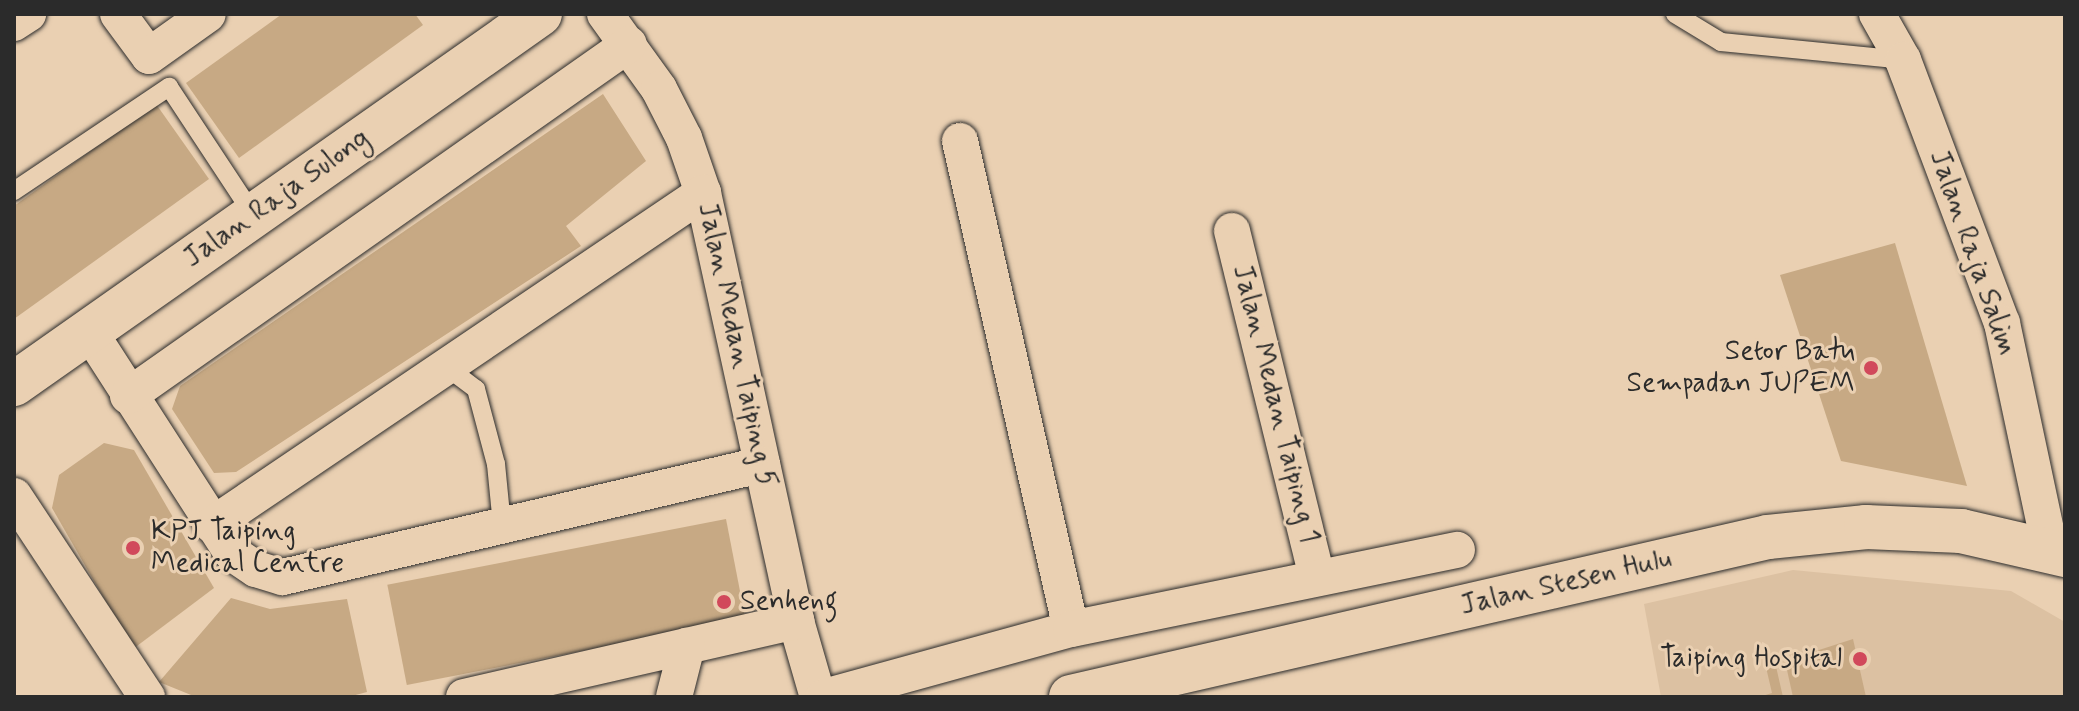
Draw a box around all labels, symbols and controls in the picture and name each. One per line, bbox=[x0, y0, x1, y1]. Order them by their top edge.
street label: Jalan Raja Sulong bbox=[176, 121, 378, 277]
street label: Jalan Raja Salim bbox=[1922, 147, 2022, 359]
street label: Jalan Medan Taiping 5 bbox=[690, 201, 782, 489]
street label: Jalan Medan Taiping 1 bbox=[1225, 263, 1325, 545]
place label: Setor Batu Sempadan JUPEM bbox=[1629, 335, 1855, 401]
marker: Setor Batu Sempadan JUPEM bbox=[1862, 359, 1880, 377]
place label: KPJ Taiping Medical Centre bbox=[151, 515, 339, 581]
marker: KPJ Taiping Medical Centre bbox=[122, 537, 144, 559]
street label: Jalan Stesen Hulu bbox=[1458, 543, 1674, 623]
place label: Senheng bbox=[740, 585, 838, 619]
marker: Senheng bbox=[715, 593, 733, 611]
place label: Taiping Hospital bbox=[1649, 642, 1842, 676]
marker: Taiping Hospital bbox=[1849, 648, 1871, 670]

